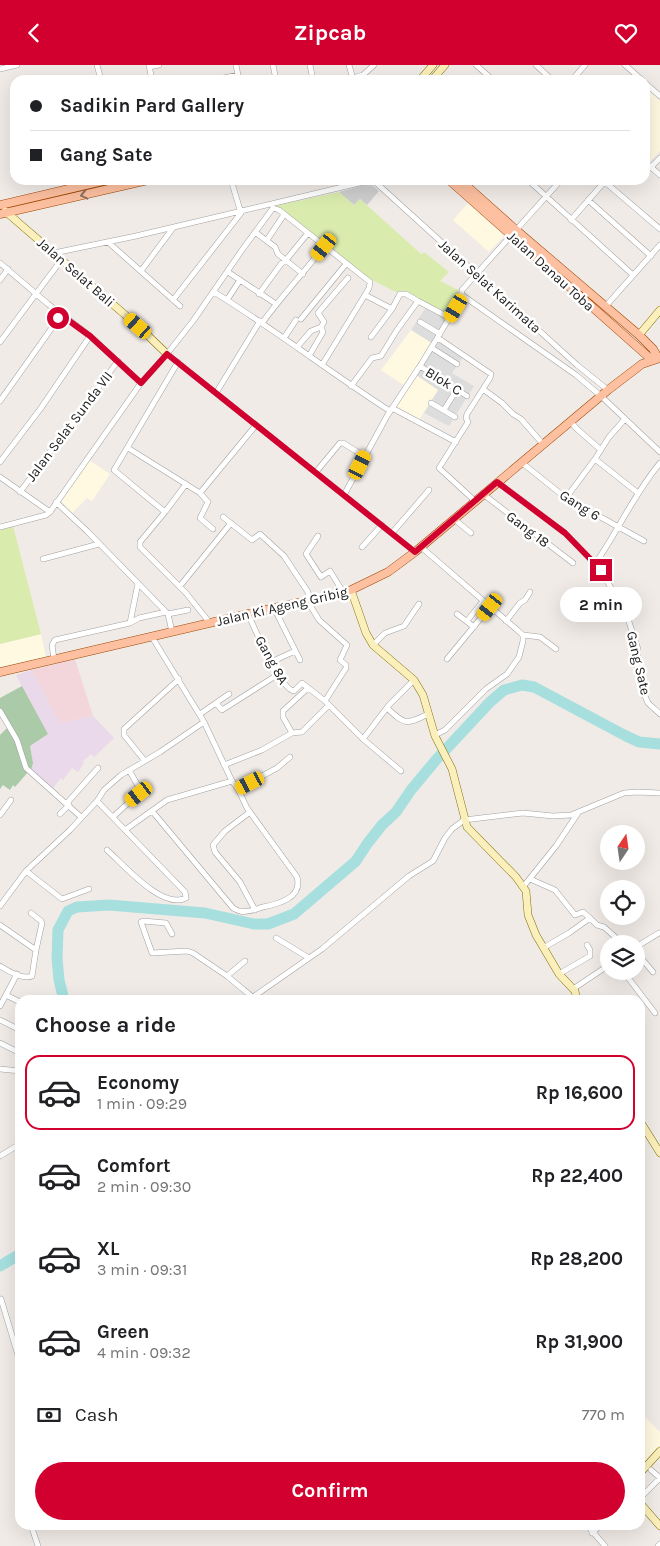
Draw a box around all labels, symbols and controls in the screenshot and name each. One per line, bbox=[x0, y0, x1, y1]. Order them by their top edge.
icon: back bbox=[20, 19, 48, 47]
icon: heart bbox=[612, 19, 640, 47]
text: Zipcab bbox=[294, 20, 366, 46]
text: Sadikin Pard Gallery bbox=[60, 95, 244, 117]
text: Gang Sate bbox=[60, 144, 152, 166]
one-way arrow bbox=[79, 189, 88, 200]
street label: Jalan Danau Toba bbox=[504, 228, 598, 315]
car bbox=[308, 231, 339, 263]
street label: Jalan Selat Bali bbox=[33, 234, 118, 311]
street label: Jalan Selat Karimata bbox=[435, 236, 544, 337]
car bbox=[441, 291, 470, 325]
route start bbox=[47, 307, 69, 329]
car bbox=[121, 310, 154, 342]
street label: Blok C bbox=[422, 364, 465, 399]
street label: Jalan Selat Sunda VII bbox=[23, 368, 116, 485]
car bbox=[346, 448, 373, 482]
street label: Gang 6 bbox=[556, 486, 603, 524]
street label: Gang 18 bbox=[503, 508, 553, 551]
route end bbox=[590, 559, 612, 581]
street label: Jalan Ki Ageng Gribig bbox=[215, 583, 349, 630]
callout: 2 min bbox=[560, 587, 642, 623]
car bbox=[474, 591, 505, 623]
text: 2 min bbox=[579, 595, 623, 614]
street label: Gang Sate bbox=[623, 630, 654, 697]
street label: Gang 8A bbox=[251, 633, 292, 688]
car bbox=[233, 770, 266, 796]
car bbox=[122, 779, 155, 809]
north arrow bbox=[600, 825, 645, 870]
map controls bbox=[600, 825, 645, 980]
button: locate bbox=[600, 880, 645, 925]
button: layers bbox=[600, 935, 645, 980]
text: Choose a ride bbox=[35, 1012, 176, 1038]
icon: car bbox=[37, 1070, 82, 1115]
text: Economy bbox=[97, 1072, 179, 1094]
text: Rp 16,600 bbox=[536, 1082, 623, 1104]
text: 1 min · 09:29 bbox=[97, 1094, 187, 1113]
icon: car bbox=[37, 1153, 82, 1198]
text: Comfort bbox=[97, 1155, 171, 1177]
text: Rp 22,400 bbox=[531, 1165, 623, 1187]
text: 2 min · 09:30 bbox=[97, 1177, 191, 1196]
icon: car bbox=[37, 1236, 82, 1281]
text: XL bbox=[97, 1238, 119, 1260]
text: Rp 28,200 bbox=[530, 1248, 623, 1270]
text: 3 min · 09:31 bbox=[97, 1260, 187, 1279]
icon: car bbox=[37, 1319, 82, 1364]
text: Green bbox=[97, 1321, 149, 1343]
text: Rp 31,900 bbox=[535, 1331, 623, 1353]
text: 4 min · 09:32 bbox=[97, 1343, 191, 1362]
icon: cash bbox=[35, 1401, 63, 1429]
text: Cash bbox=[75, 1404, 119, 1426]
text: 770 m bbox=[582, 1405, 625, 1424]
button: Confirm bbox=[35, 1462, 625, 1520]

